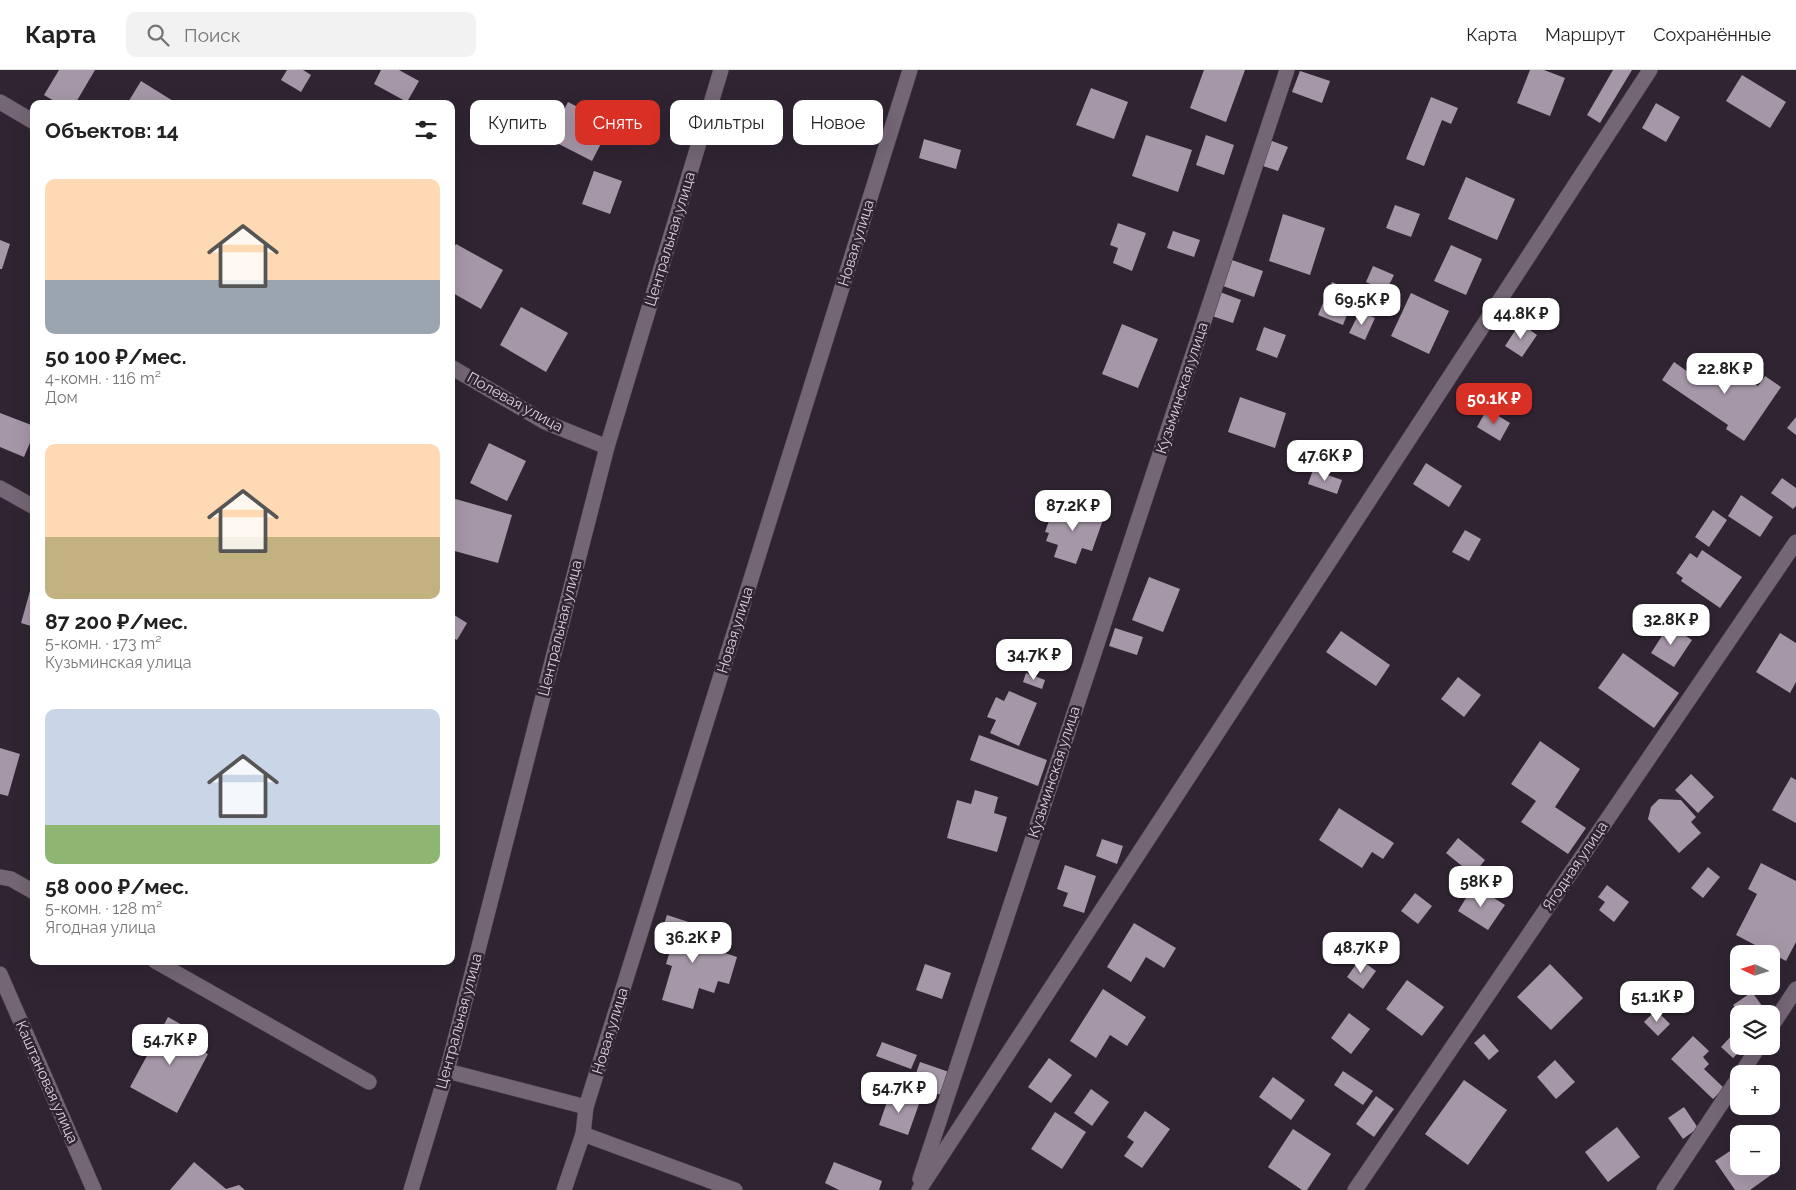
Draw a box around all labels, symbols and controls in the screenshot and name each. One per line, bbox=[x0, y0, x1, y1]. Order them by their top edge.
search box bbox=[126, 12, 476, 57]
text: Карта bbox=[25, 20, 96, 49]
icon: search bbox=[144, 21, 172, 49]
text: Поиск bbox=[184, 24, 241, 46]
text: Карта bbox=[1466, 24, 1517, 45]
text: Маршрут bbox=[1545, 24, 1625, 45]
text: Сохранённые bbox=[1653, 24, 1771, 45]
chip: Купить bbox=[470, 100, 565, 145]
chip: Снять bbox=[575, 100, 660, 145]
chip: Фильтры bbox=[670, 100, 783, 145]
chip: Новое bbox=[793, 100, 883, 145]
icon: filters bbox=[412, 116, 440, 144]
text: Объектов: 14 bbox=[45, 118, 179, 143]
street label: Центральная улица bbox=[641, 170, 699, 308]
street label: Новая улица bbox=[834, 197, 878, 289]
icon: home bbox=[198, 211, 288, 301]
pin: 69.5K ₽ bbox=[1316, 284, 1408, 326]
text: 69.5K ₽ bbox=[1334, 290, 1390, 309]
pin: 44.8K ₽ bbox=[1475, 298, 1567, 340]
text: 44.8K ₽ bbox=[1493, 304, 1549, 323]
street label: Кузьминская улица bbox=[1152, 320, 1212, 456]
text: 50 100 ₽/мес. bbox=[45, 344, 186, 369]
pin: 22.8K ₽ bbox=[1679, 352, 1771, 395]
text: 22.8K ₽ bbox=[1698, 359, 1752, 378]
street label: Полевая улица bbox=[464, 368, 566, 436]
text: 4-комн. · 116 m² bbox=[45, 369, 161, 388]
pin: 50.1K ₽ bbox=[1448, 382, 1540, 425]
text: Дом bbox=[45, 388, 78, 407]
text: 50.1K ₽ bbox=[1467, 389, 1521, 408]
pin: 47.6K ₽ bbox=[1279, 440, 1371, 482]
text: 47.6K ₽ bbox=[1298, 446, 1352, 465]
icon: home bbox=[198, 476, 288, 566]
pin: 87.2K ₽ bbox=[1027, 490, 1119, 532]
text: 87.2K ₽ bbox=[1046, 496, 1100, 515]
street label: Центральная улица bbox=[534, 558, 586, 698]
street label: Новая улица bbox=[713, 584, 757, 676]
pin: 32.8K ₽ bbox=[1625, 604, 1717, 646]
text: 87 200 ₽/мес. bbox=[45, 609, 188, 634]
text: 32.8K ₽ bbox=[1644, 610, 1698, 629]
text: 5-комн. · 173 m² bbox=[45, 634, 161, 653]
pin: 34.7K ₽ bbox=[988, 638, 1080, 681]
text: 34.7K ₽ bbox=[1007, 645, 1061, 664]
text: Кузьминская улица bbox=[45, 653, 191, 672]
street label: Кузьминская улица bbox=[1024, 704, 1084, 840]
icon: home bbox=[198, 741, 288, 831]
street label: Ягодная улица bbox=[1539, 818, 1611, 914]
pin: 58K ₽ bbox=[1446, 866, 1516, 908]
text: 58K ₽ bbox=[1460, 872, 1502, 891]
text: 58 000 ₽/мес. bbox=[45, 874, 189, 899]
text: 5-комн. · 128 m² bbox=[45, 899, 162, 918]
text: Ягодная улица bbox=[45, 918, 156, 937]
pin: 36.2K ₽ bbox=[647, 922, 739, 964]
text: 36.2K ₽ bbox=[666, 928, 720, 947]
pin: 48.7K ₽ bbox=[1315, 932, 1407, 974]
text: 48.7K ₽ bbox=[1334, 938, 1388, 957]
north arrow bbox=[1730, 945, 1780, 995]
map controls bbox=[1730, 945, 1780, 1175]
street label: Центральная улица bbox=[432, 951, 486, 1091]
pin: 51.1K ₽ bbox=[1611, 980, 1703, 1023]
street label: Новая улица bbox=[588, 985, 632, 1077]
text: 51.1K ₽ bbox=[1631, 987, 1683, 1006]
button: layers bbox=[1730, 1005, 1780, 1055]
street label: Каштановая улица bbox=[12, 1018, 82, 1146]
pin: 54.7K ₽ bbox=[124, 1024, 216, 1066]
text: 54.7K ₽ bbox=[143, 1030, 197, 1049]
button: + bbox=[1730, 1065, 1780, 1115]
pin: 54.7K ₽ bbox=[853, 1072, 945, 1114]
text: 54.7K ₽ bbox=[872, 1078, 926, 1097]
button: − bbox=[1730, 1125, 1780, 1175]

